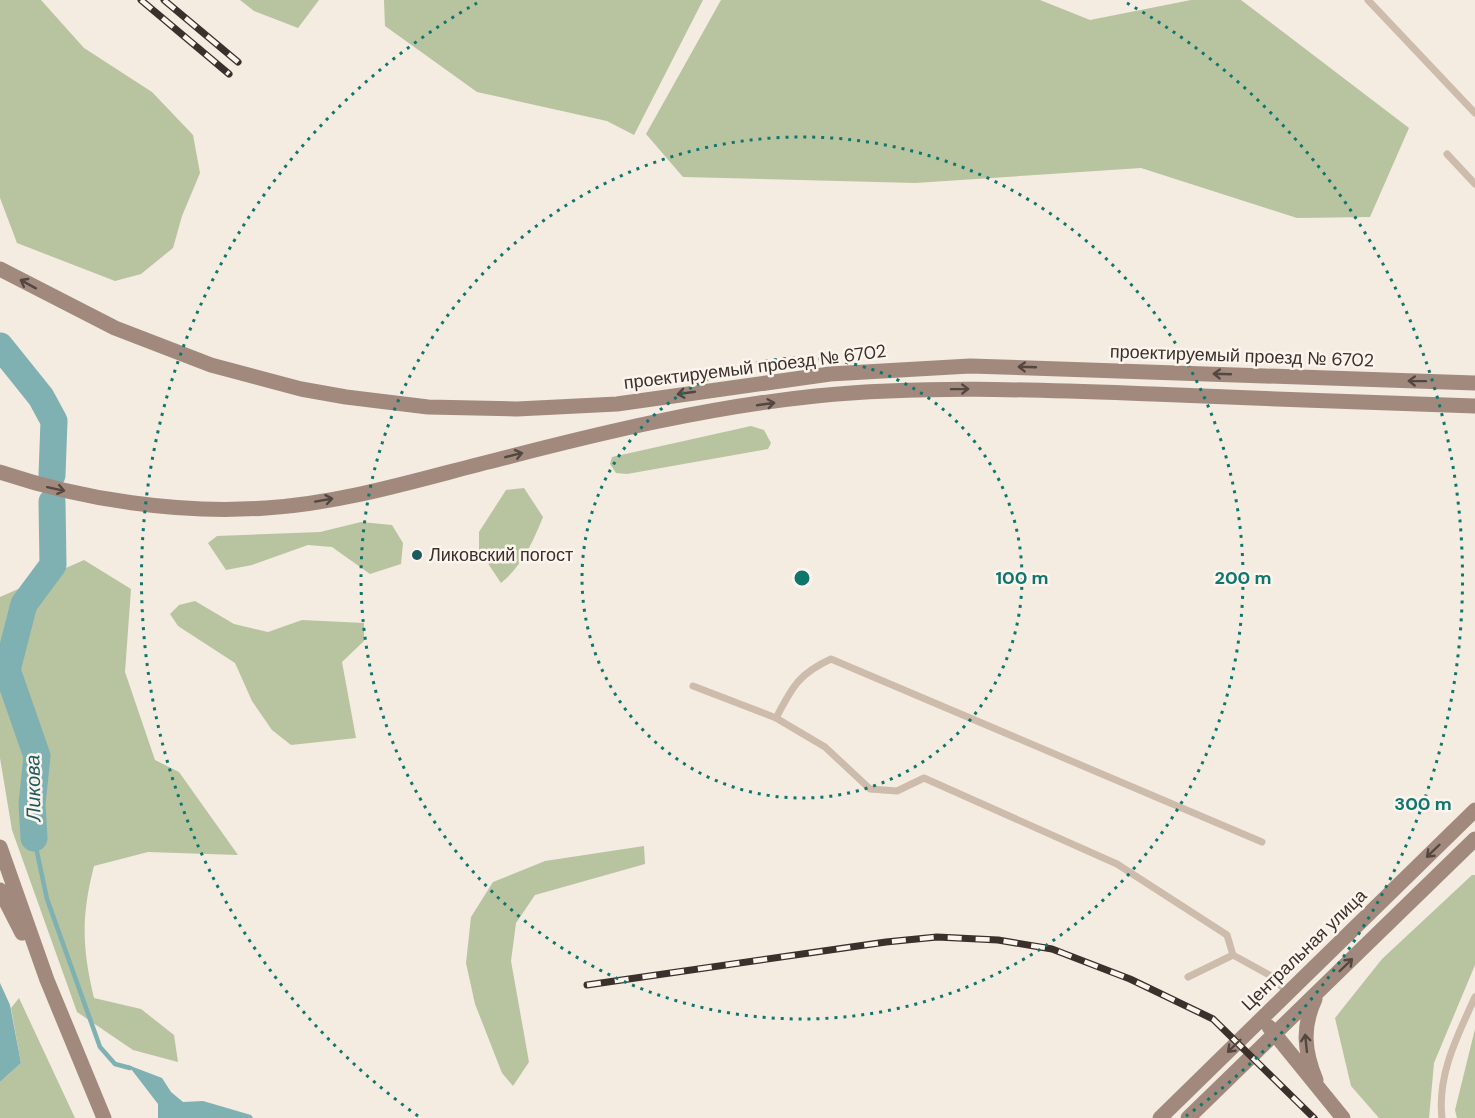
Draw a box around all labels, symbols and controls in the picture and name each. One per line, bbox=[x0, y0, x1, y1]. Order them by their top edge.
one-way arrow bbox=[20, 278, 38, 289]
street label: проектируемый проезд № 6702 bbox=[622, 339, 888, 395]
street label: проектируемый проезд № 6702 bbox=[1110, 339, 1374, 373]
one-way arrow bbox=[1017, 361, 1037, 372]
one-way arrow bbox=[1212, 369, 1232, 380]
one-way arrow bbox=[1407, 375, 1427, 387]
one-way arrow bbox=[950, 383, 970, 394]
one-way arrow bbox=[677, 387, 697, 398]
one-way arrow bbox=[756, 398, 776, 409]
one-way arrow bbox=[504, 449, 523, 461]
one-way arrow bbox=[46, 483, 65, 495]
one-way arrow bbox=[314, 494, 333, 505]
place label: Ликовский погост bbox=[429, 543, 573, 567]
marker: Ликовский погост bbox=[410, 548, 424, 562]
text: 100 m bbox=[995, 566, 1049, 590]
text: 200 m bbox=[1215, 566, 1271, 590]
centre of rings bbox=[792, 568, 812, 588]
water label: Ликова bbox=[19, 755, 47, 823]
text: 300 m bbox=[1394, 792, 1452, 816]
one-way arrow bbox=[1426, 843, 1441, 858]
street label: Центральная улица bbox=[1236, 883, 1373, 1016]
one-way arrow bbox=[1338, 958, 1353, 972]
one-way arrow bbox=[1300, 1033, 1311, 1053]
one-way arrow bbox=[1226, 1039, 1241, 1053]

